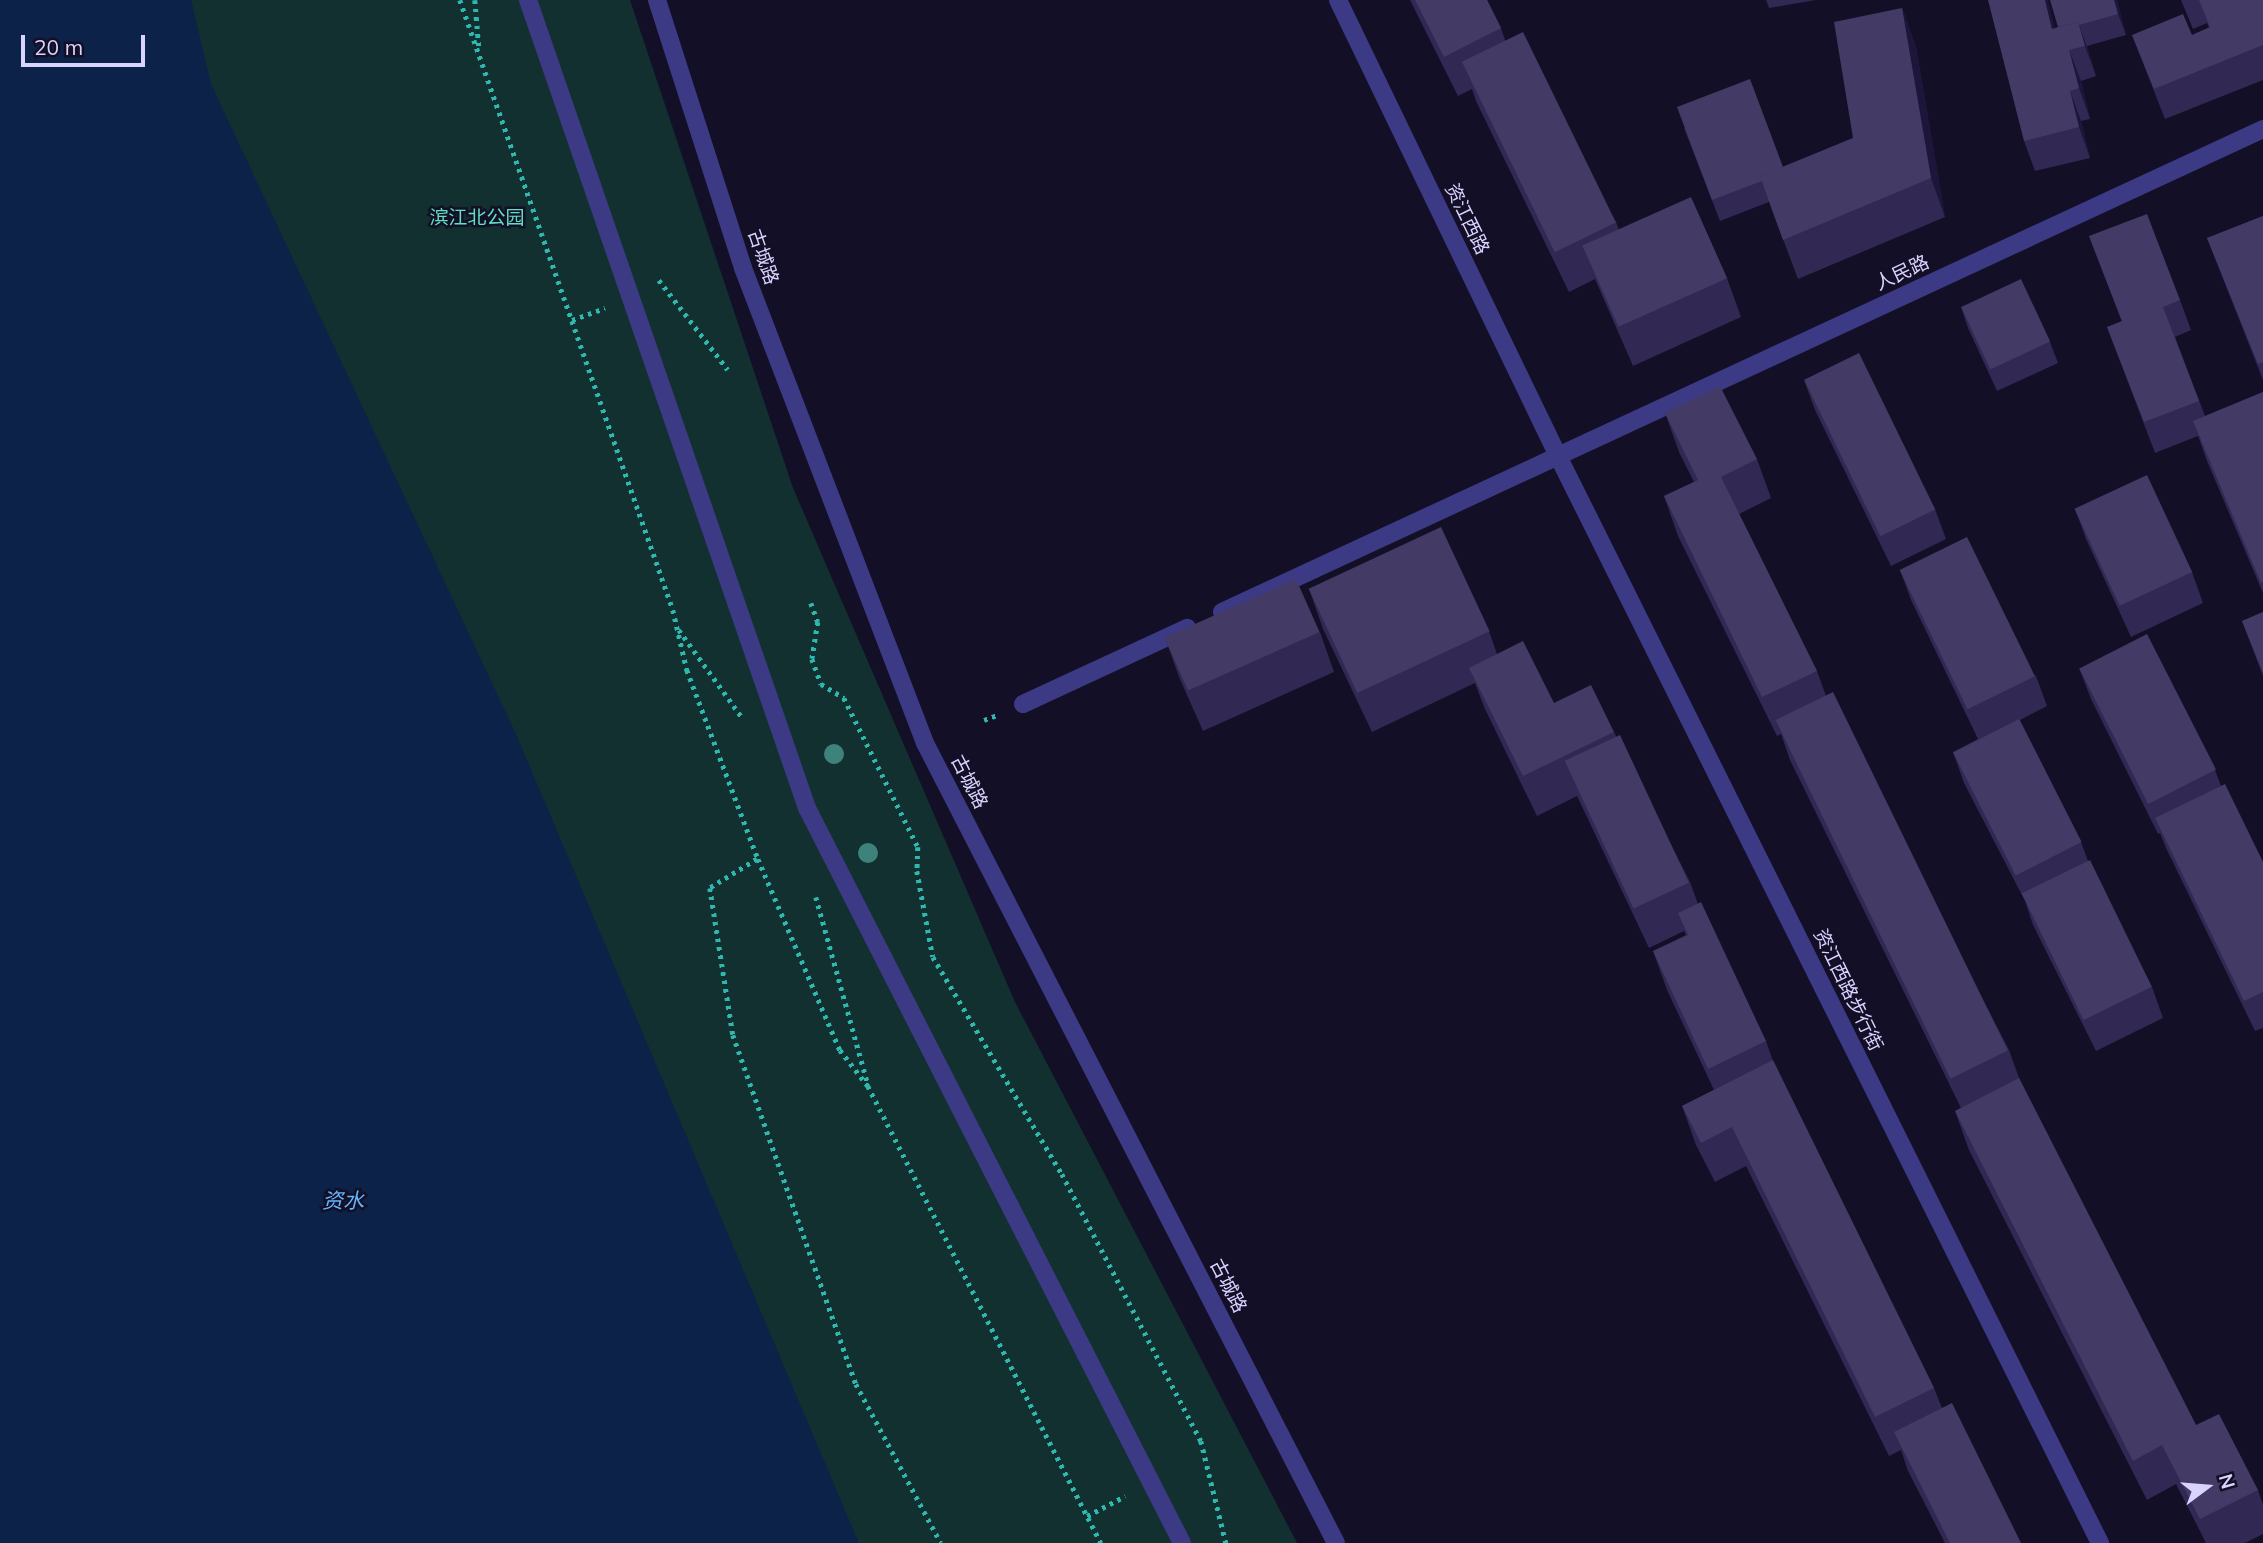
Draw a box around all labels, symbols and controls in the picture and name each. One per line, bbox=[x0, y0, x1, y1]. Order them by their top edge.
scale bar bbox=[24, 21, 149, 65]
text: 20 m bbox=[34, 34, 83, 60]
street label: 资江西路 bbox=[1440, 180, 1494, 258]
park label: 滨江北公园 bbox=[430, 207, 524, 229]
street label: 古城路 bbox=[743, 226, 783, 288]
street label: 人民路 bbox=[1871, 251, 1933, 295]
street label: 古城路 bbox=[946, 751, 992, 813]
street label: 资江西路步行街 bbox=[1809, 925, 1887, 1055]
water label: 资水 bbox=[322, 1187, 364, 1213]
street label: 古城路 bbox=[1205, 1255, 1251, 1317]
north arrow bbox=[2172, 1452, 2242, 1522]
text: N bbox=[2214, 1471, 2241, 1491]

